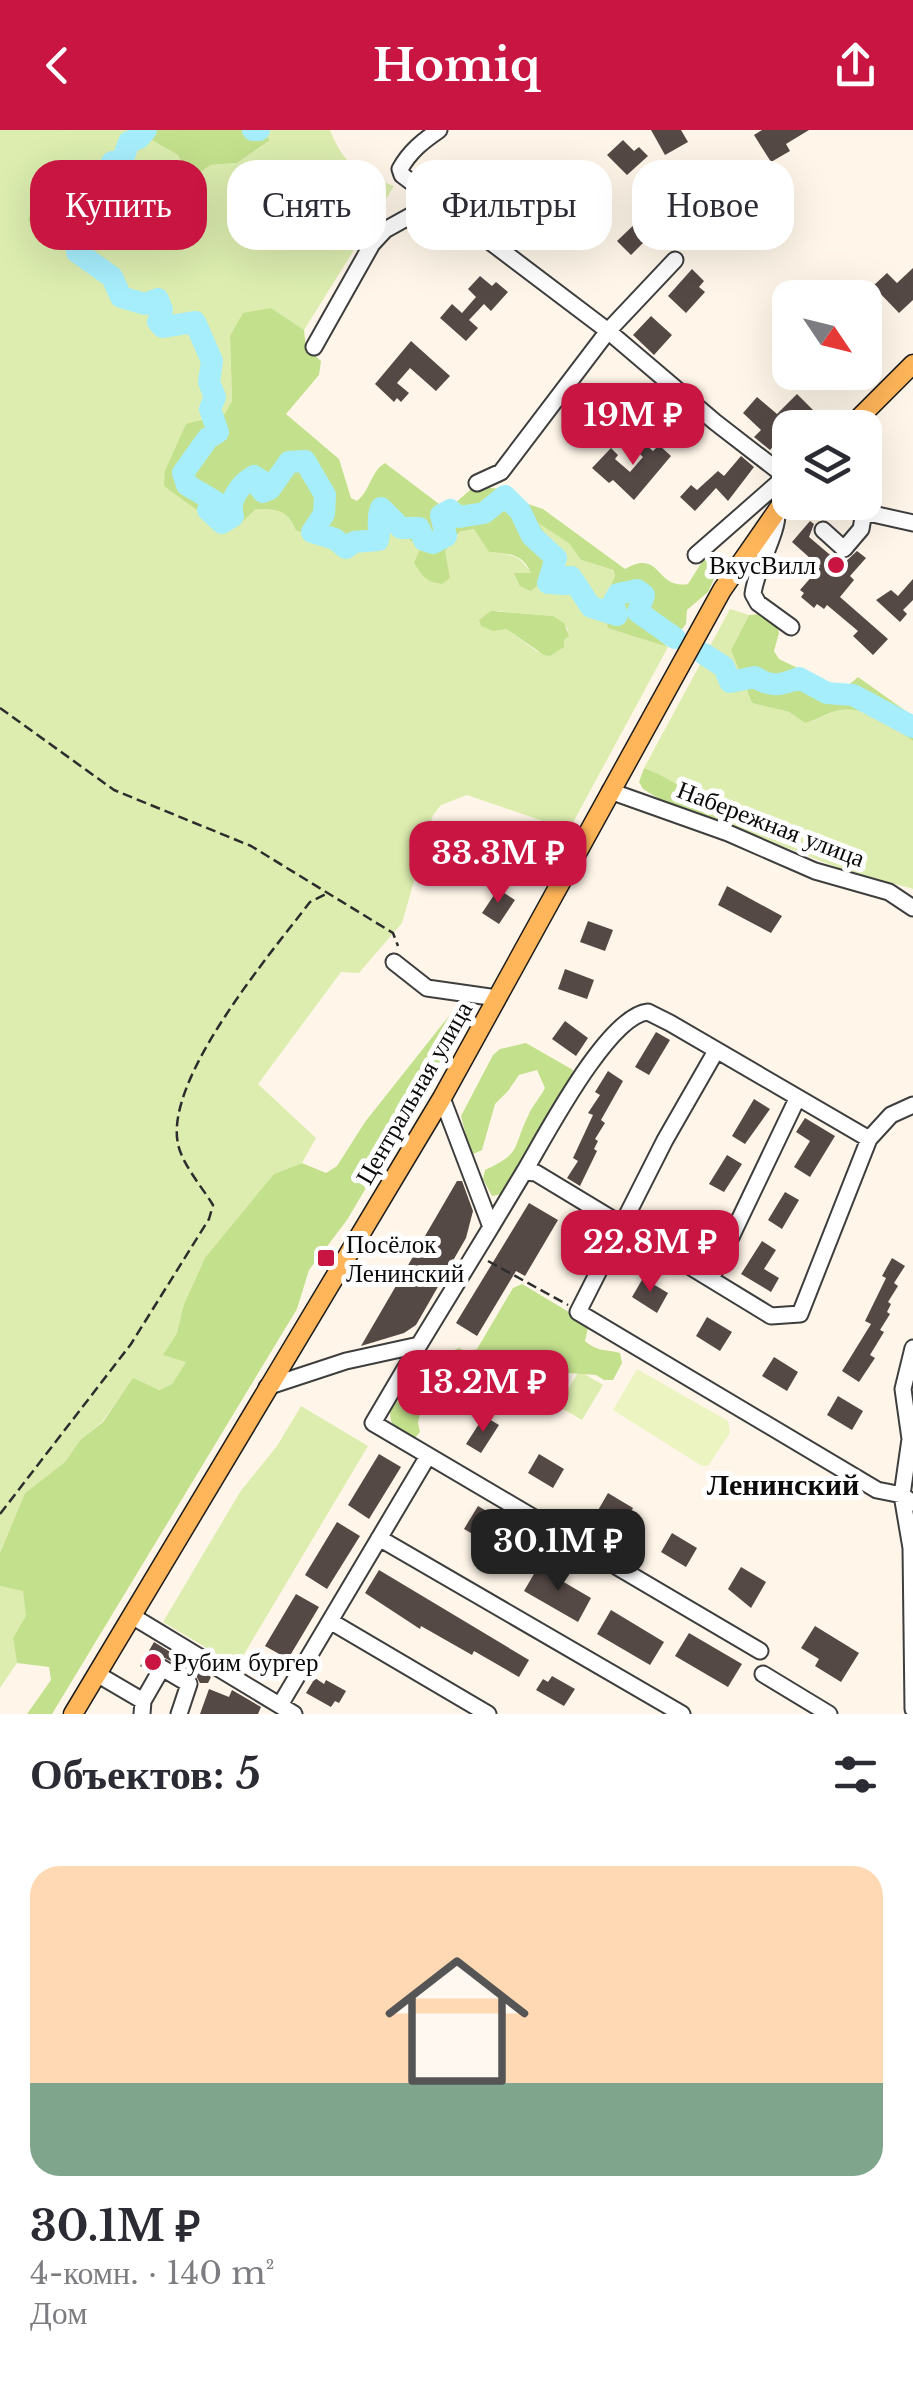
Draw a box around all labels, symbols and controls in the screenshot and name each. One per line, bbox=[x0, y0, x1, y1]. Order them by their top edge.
text: Homiq bbox=[373, 37, 540, 93]
icon: back bbox=[30, 38, 85, 93]
icon: share bbox=[828, 38, 883, 93]
chip: Купить bbox=[30, 160, 207, 250]
chip: Снять bbox=[227, 160, 386, 250]
chip: Фильтры bbox=[406, 160, 612, 250]
chip: Новое bbox=[632, 160, 794, 250]
north arrow bbox=[772, 280, 882, 390]
map controls bbox=[772, 280, 882, 520]
pin: 19M ₽ bbox=[563, 383, 703, 468]
text: 19M ₽ bbox=[583, 395, 683, 435]
button: layers bbox=[772, 410, 882, 520]
place label: ВкусВилл bbox=[709, 550, 816, 581]
marker: ВкусВилл bbox=[825, 554, 847, 576]
street label: Набережная улица bbox=[673, 774, 869, 874]
pin: 33.3M ₽ bbox=[406, 821, 590, 906]
text: 33.3M ₽ bbox=[431, 833, 565, 873]
street label: Центральная улица bbox=[349, 996, 479, 1190]
pin: 22.8M ₽ bbox=[558, 1210, 742, 1295]
text: 22.8M ₽ bbox=[583, 1222, 717, 1262]
place label: Посёлок Ленинский bbox=[346, 1229, 464, 1289]
marker: Посёлок Ленинский bbox=[315, 1247, 337, 1269]
pin: 13.2M ₽ bbox=[391, 1350, 575, 1435]
text: 13.2M ₽ bbox=[419, 1362, 547, 1402]
district label: Ленинский bbox=[707, 1466, 859, 1503]
pin: 30.1M ₽ bbox=[466, 1509, 650, 1594]
text: 30.1M ₽ bbox=[493, 1521, 623, 1561]
place label: Рубим бургер bbox=[173, 1647, 318, 1678]
marker: Рубим бургер bbox=[142, 1651, 164, 1673]
icon: filters bbox=[828, 1747, 883, 1802]
text: Объектов: 5 bbox=[30, 1748, 261, 1800]
icon: home bbox=[367, 1931, 547, 2111]
text: 30.1M ₽ bbox=[30, 2200, 201, 2252]
text: 4-комн. · 140 m² bbox=[30, 2253, 275, 2293]
text: Дом bbox=[30, 2293, 87, 2333]

